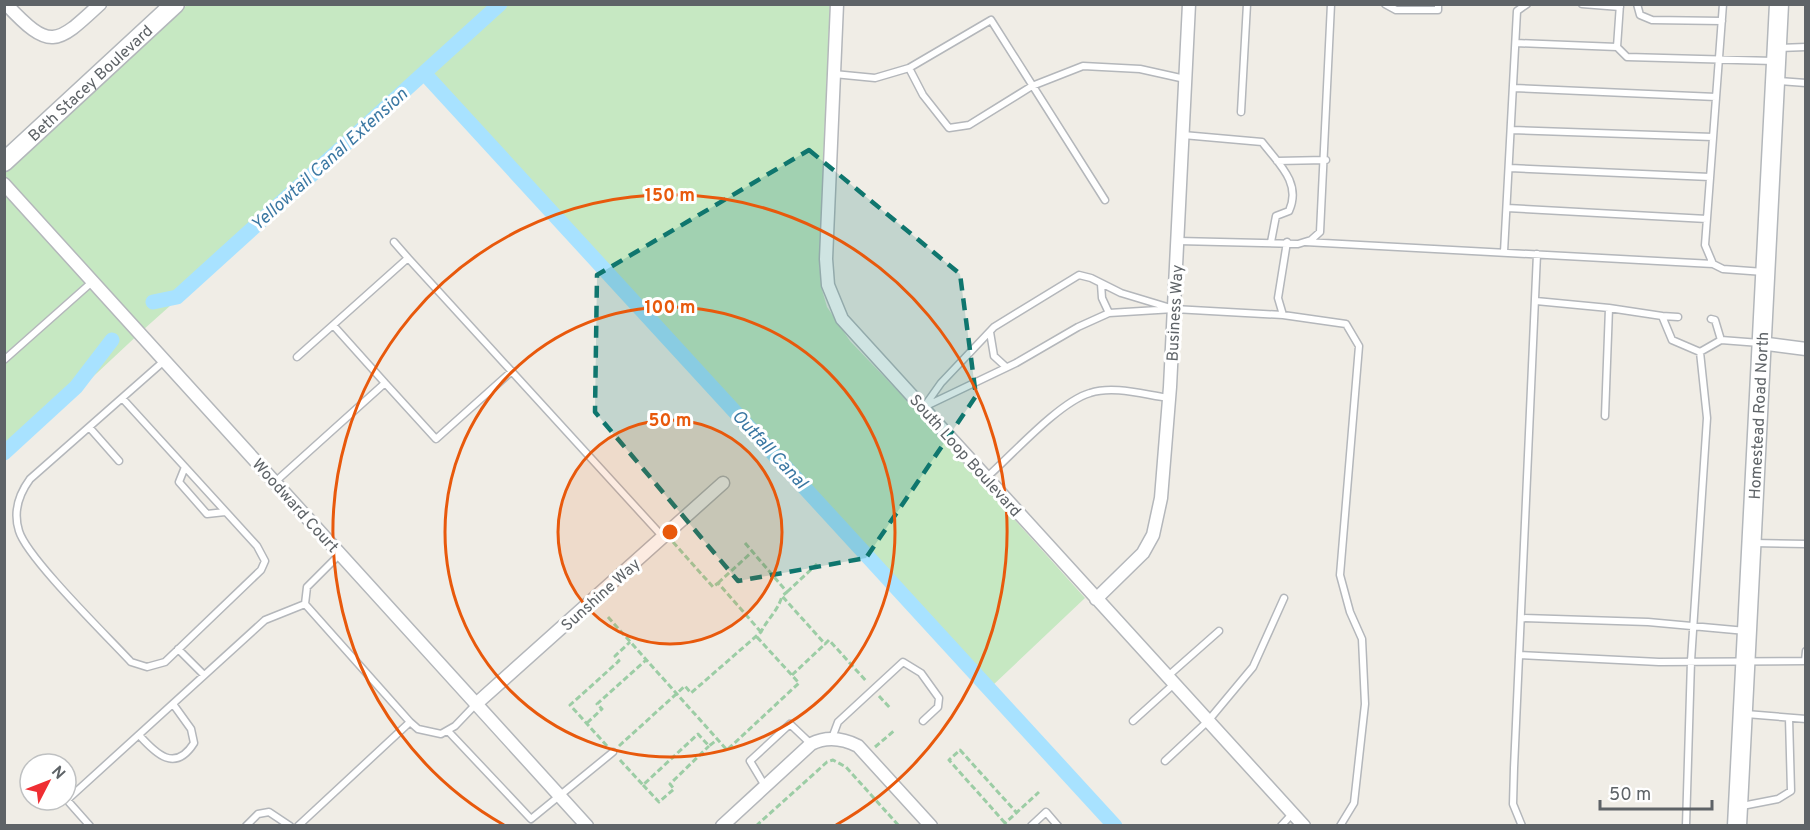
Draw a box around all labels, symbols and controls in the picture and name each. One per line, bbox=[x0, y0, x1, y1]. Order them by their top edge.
street label: Beth Stacey Boulevard bbox=[25, 22, 158, 147]
water label: Yellowtail Canal Extension bbox=[247, 83, 413, 237]
text: 150 m bbox=[645, 185, 695, 208]
street label: Business Way bbox=[1163, 264, 1189, 362]
text: 100 m bbox=[644, 297, 696, 320]
street label: Homestead Road North bbox=[1746, 331, 1774, 500]
street label: South Loop Boulevard bbox=[904, 391, 1025, 522]
water label: Outfall Canal bbox=[726, 405, 813, 496]
text: 50 m bbox=[648, 410, 692, 433]
street label: Woodward Court bbox=[247, 455, 342, 558]
centre of rings bbox=[660, 522, 680, 542]
street label: Sunshine Way bbox=[558, 555, 645, 636]
north arrow bbox=[18, 752, 78, 812]
text: N bbox=[46, 762, 69, 784]
scale bar bbox=[1600, 773, 1712, 811]
text: 50 m bbox=[1609, 784, 1651, 807]

